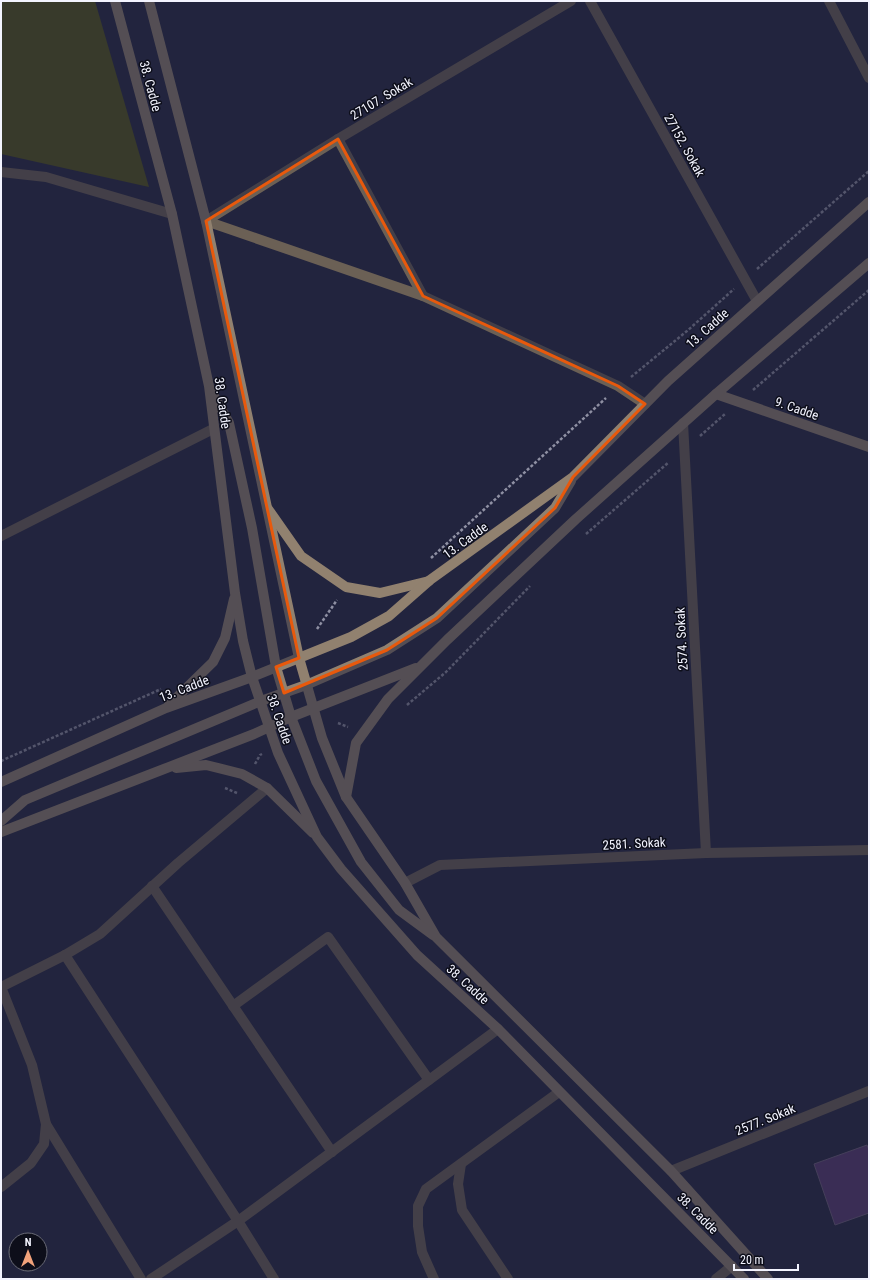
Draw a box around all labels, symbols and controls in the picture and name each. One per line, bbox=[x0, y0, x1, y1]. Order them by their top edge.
street label: 38. Cadde bbox=[137, 59, 164, 113]
street label: 27107. Sokak bbox=[348, 74, 415, 123]
street label: 27152. Sokak bbox=[661, 111, 708, 179]
street label: 13. Cadde bbox=[683, 305, 732, 351]
street label: 38. Cadde bbox=[211, 376, 234, 430]
street label: 9. Cadde bbox=[773, 394, 821, 423]
street label: 13. Cadde bbox=[440, 519, 491, 562]
street label: 2574. Sokak bbox=[672, 607, 691, 671]
street label: 13. Cadde bbox=[157, 672, 211, 705]
street label: 38. Cadde bbox=[264, 692, 295, 746]
street label: 2581. Sokak bbox=[602, 834, 666, 853]
street label: 38. Cadde bbox=[443, 961, 492, 1007]
street label: 2577. Sokak bbox=[733, 1101, 797, 1138]
street label: 38. Cadde bbox=[674, 1190, 721, 1237]
north arrow bbox=[8, 1232, 48, 1272]
text: N bbox=[25, 1236, 32, 1249]
scale bar bbox=[734, 1246, 798, 1272]
text: 20 m bbox=[740, 1253, 764, 1267]

